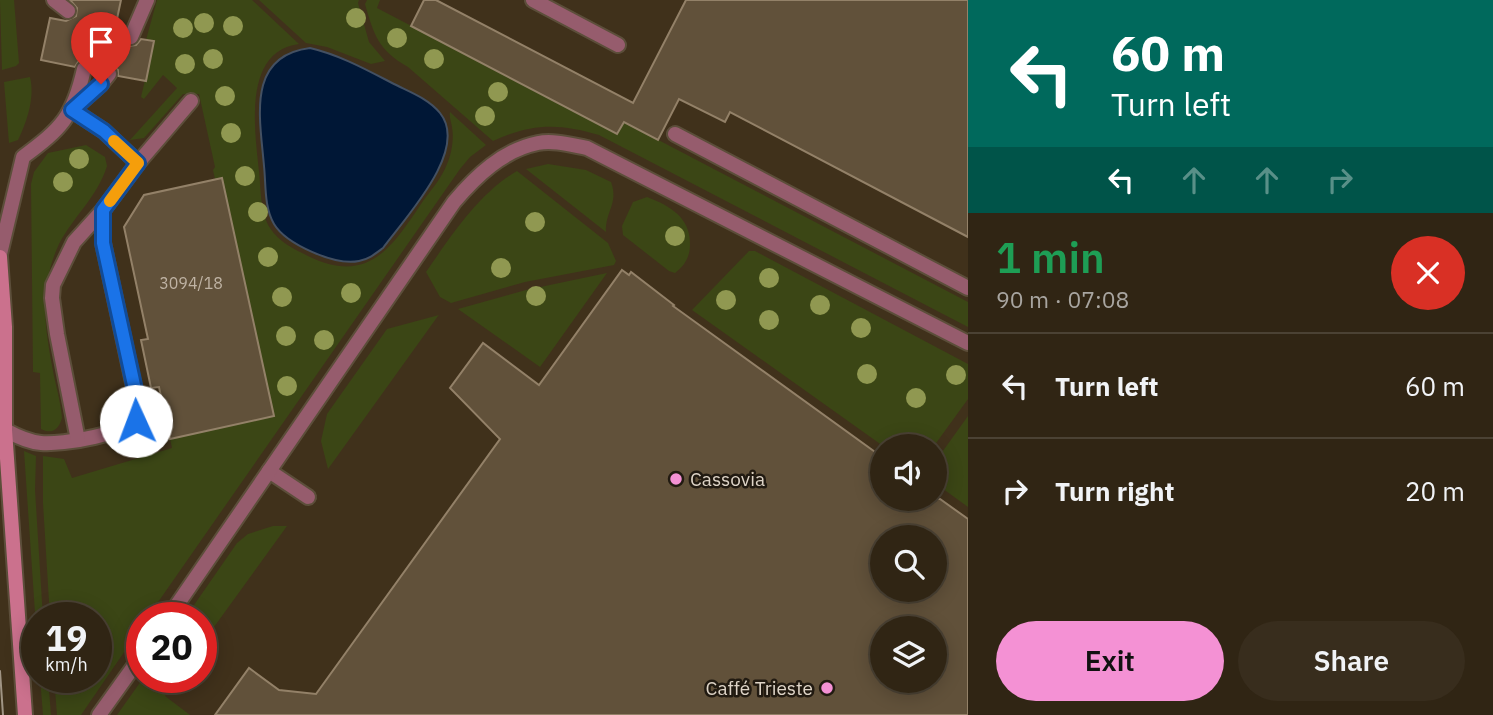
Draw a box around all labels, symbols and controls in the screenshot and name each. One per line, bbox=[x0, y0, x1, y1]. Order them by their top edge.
pin bbox=[71, 12.0, 131, 84]
text: 60 m bbox=[1111, 21, 1225, 84]
icon: arrive bbox=[82, 23, 120, 61]
icon: left bbox=[996, 28, 1087, 119]
text: Turn left bbox=[1111, 83, 1231, 125]
icon: left bbox=[1102, 161, 1140, 199]
icon: ahead bbox=[1175, 161, 1213, 199]
icon: ahead bbox=[1248, 161, 1286, 199]
icon: right bbox=[1321, 161, 1359, 199]
text: 1 min bbox=[996, 230, 1105, 285]
button: close bbox=[1391, 236, 1465, 310]
house number: 3094/18 bbox=[159, 273, 223, 293]
text: 90 m · 07:08 bbox=[996, 284, 1129, 314]
icon: left bbox=[996, 367, 1034, 405]
text: Turn left bbox=[1055, 369, 1158, 403]
text: 60 m bbox=[1405, 369, 1465, 403]
position arrow bbox=[99, 384, 173, 458]
map controls bbox=[870, 434, 947, 693]
button: sound bbox=[870, 434, 947, 511]
place label: Cassovia bbox=[690, 467, 765, 491]
marker: Cassovia bbox=[668, 471, 684, 487]
icon: right bbox=[996, 472, 1034, 510]
text: Turn right bbox=[1055, 474, 1174, 508]
text: 20 m bbox=[1405, 474, 1465, 508]
button: search bbox=[870, 525, 947, 602]
speed limit sign: 20 bbox=[126, 602, 217, 693]
text: 19 bbox=[45, 615, 88, 661]
button: layers bbox=[870, 616, 947, 693]
button: Exit bbox=[996, 621, 1224, 701]
button: Share bbox=[1238, 621, 1465, 701]
text: km/h bbox=[45, 653, 88, 676]
place label: Caffé Trieste bbox=[706, 676, 813, 700]
marker: Caffé Trieste bbox=[819, 680, 835, 696]

